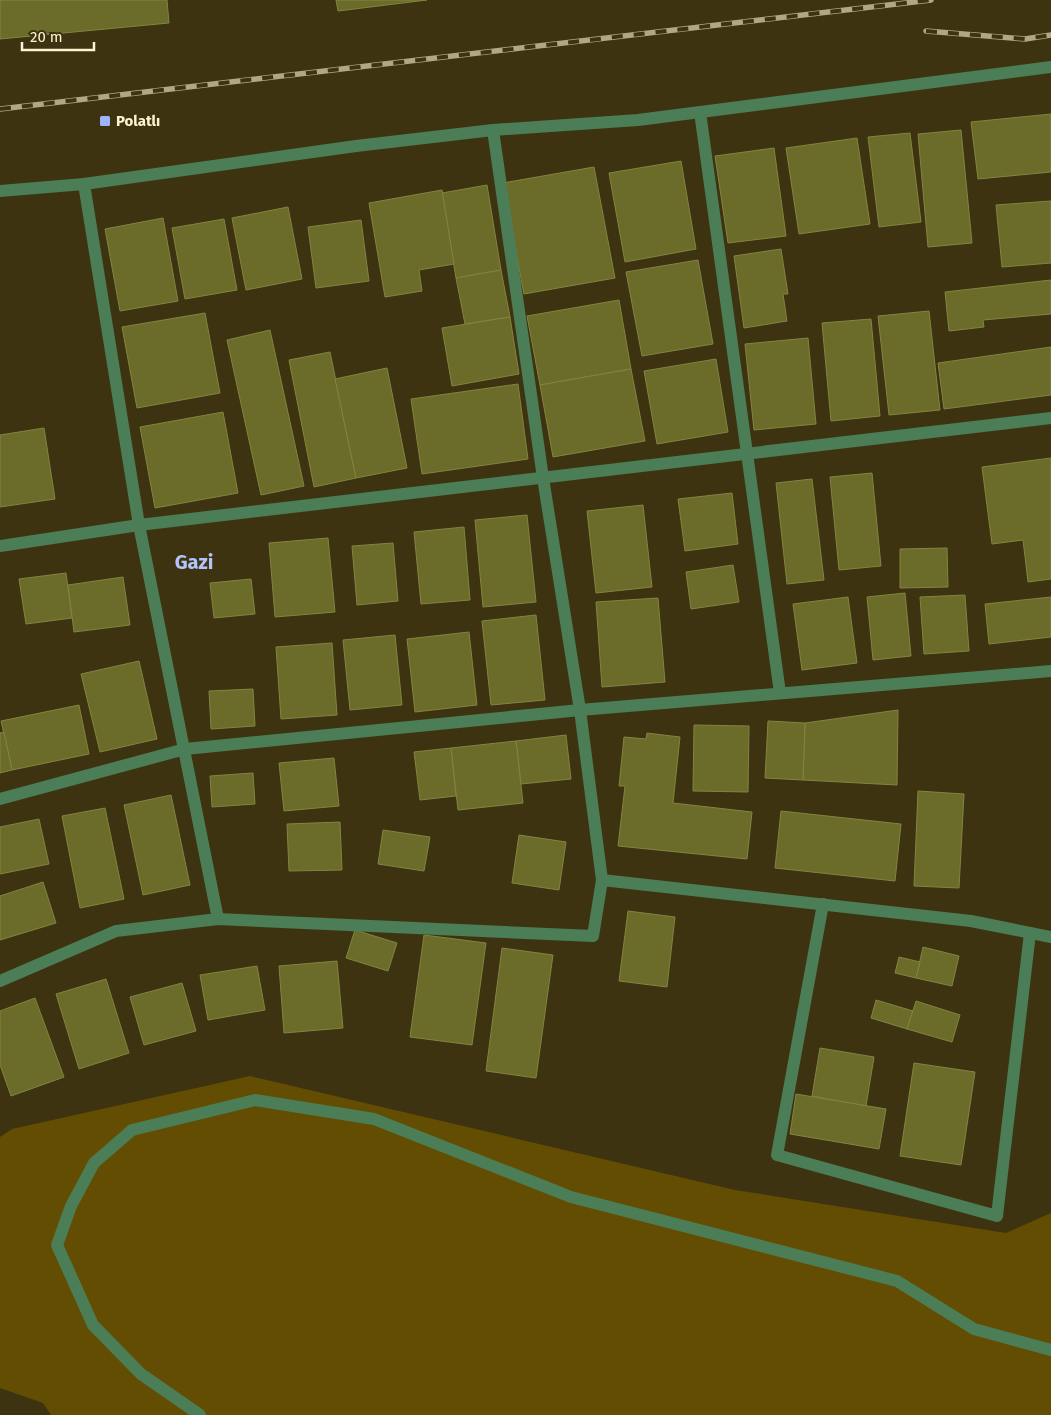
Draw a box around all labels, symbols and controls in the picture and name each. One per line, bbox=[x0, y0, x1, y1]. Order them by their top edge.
scale bar bbox=[22, 20, 95, 52]
text: 20 m bbox=[30, 28, 63, 46]
place label: Polatlı bbox=[116, 112, 160, 130]
marker: Polatlı bbox=[98, 114, 112, 128]
district label: Gazi bbox=[175, 550, 213, 574]

